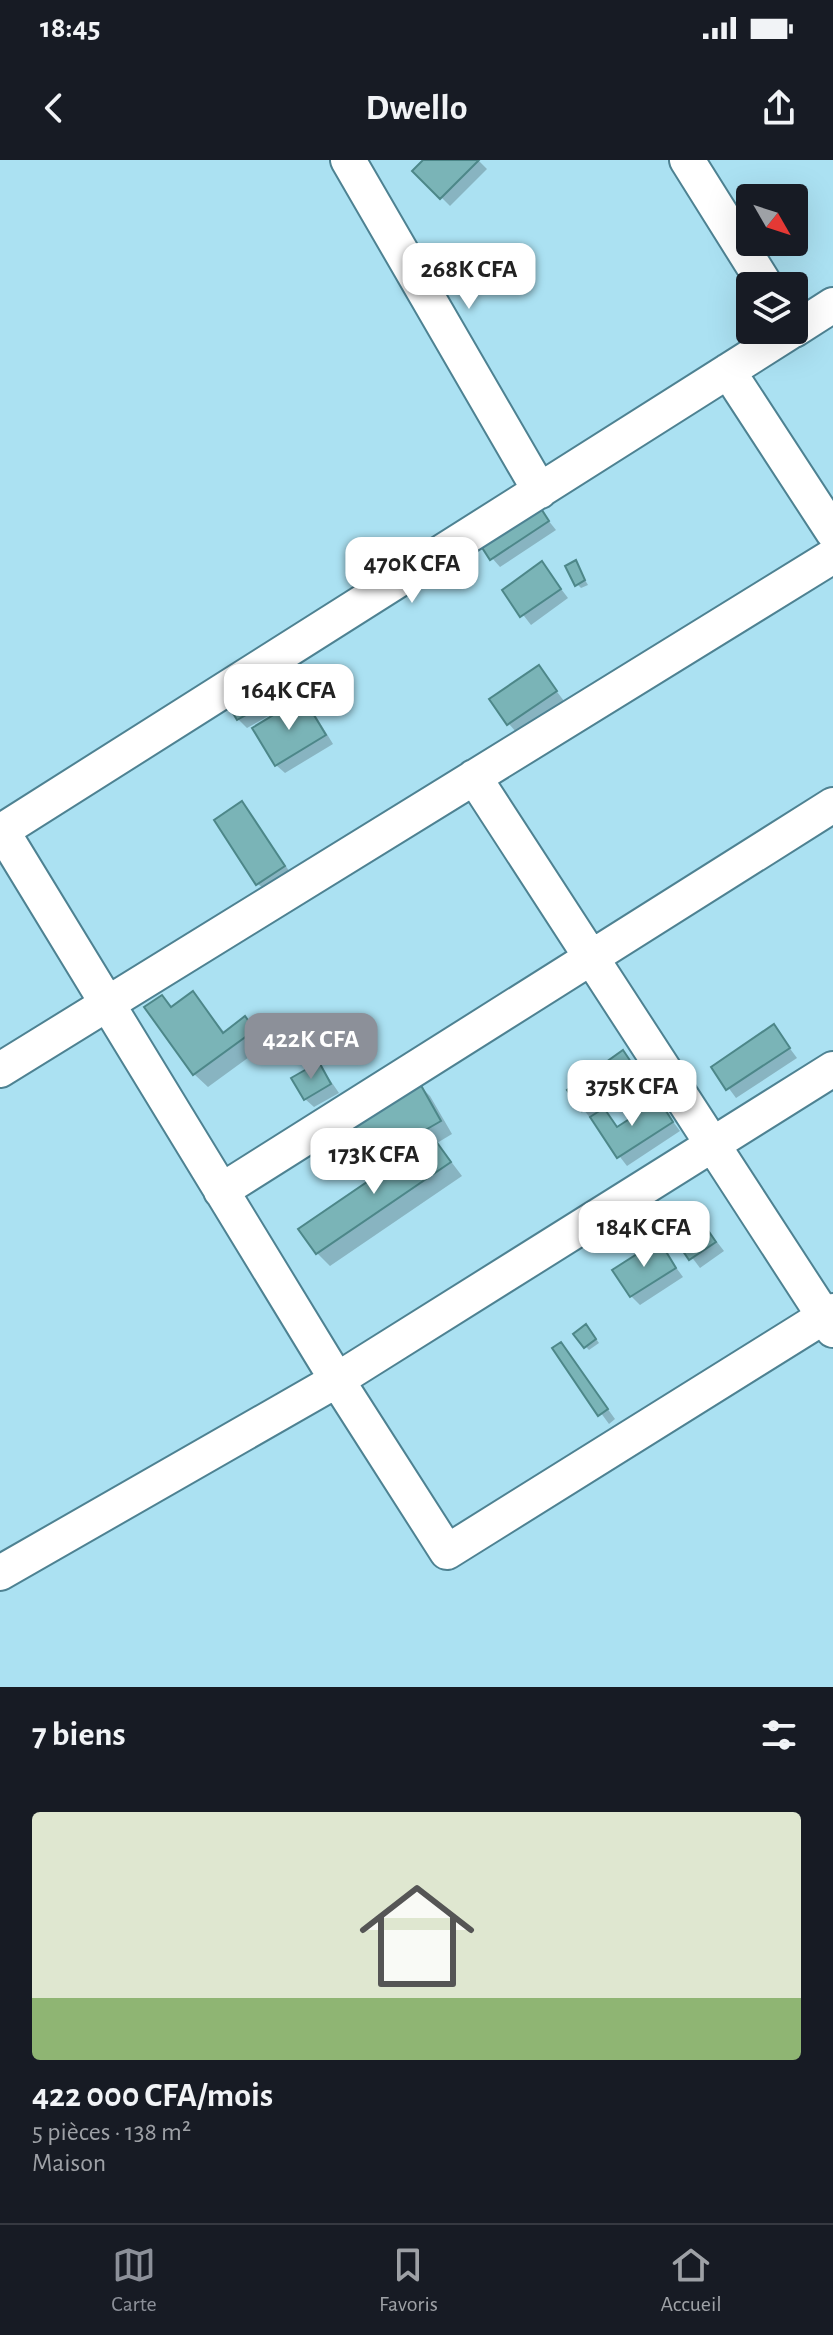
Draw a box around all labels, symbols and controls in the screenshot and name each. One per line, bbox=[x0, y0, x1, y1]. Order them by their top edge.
text: 18:45 bbox=[40, 13, 101, 43]
icon: back bbox=[32, 86, 76, 130]
icon: share bbox=[757, 86, 801, 130]
text: Dwello bbox=[365, 90, 468, 126]
north arrow bbox=[736, 184, 808, 256]
map controls bbox=[736, 184, 808, 344]
pin: 268K CFA bbox=[386, 243, 552, 311]
text: 268K CFA bbox=[421, 256, 517, 282]
button: layers bbox=[736, 272, 808, 344]
pin: 470K CFA bbox=[329, 537, 495, 605]
text: 470K CFA bbox=[363, 550, 461, 576]
pin: 164K CFA bbox=[206, 664, 372, 732]
text: 164K CFA bbox=[242, 677, 336, 703]
pin: 422K CFA bbox=[228, 1013, 394, 1081]
text: 422K CFA bbox=[263, 1026, 359, 1052]
pin: 375K CFA bbox=[549, 1060, 715, 1128]
text: 375K CFA bbox=[585, 1073, 679, 1099]
pin: 173K CFA bbox=[291, 1128, 457, 1196]
text: 173K CFA bbox=[328, 1141, 420, 1167]
pin: 184K CFA bbox=[561, 1201, 727, 1269]
text: 184K CFA bbox=[597, 1214, 691, 1240]
icon: filters bbox=[757, 1713, 801, 1757]
text: 7 biens bbox=[32, 1718, 126, 1752]
icon: home bbox=[345, 1864, 489, 2008]
text: 422 000 CFA/mois bbox=[32, 2079, 273, 2113]
text: 5 pièces · 138 m² bbox=[32, 2119, 191, 2145]
text: Maison bbox=[32, 2150, 106, 2176]
tab: Carte bbox=[111, 2243, 157, 2317]
tab: Favoris bbox=[379, 2243, 438, 2317]
tab: Accueil bbox=[660, 2243, 722, 2317]

